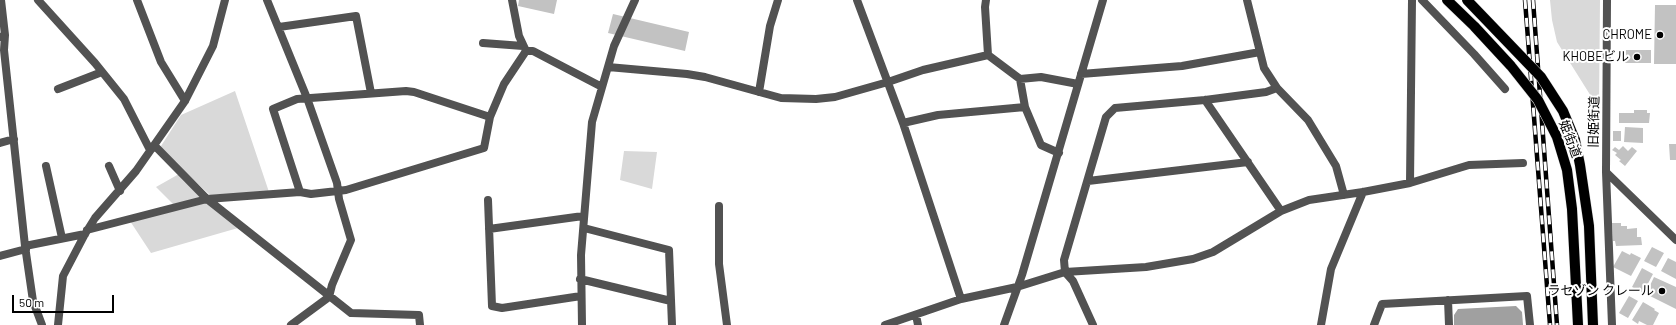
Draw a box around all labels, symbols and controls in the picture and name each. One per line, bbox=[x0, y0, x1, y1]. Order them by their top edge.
place label: CHROME bbox=[1602, 27, 1652, 43]
marker: CHROME bbox=[1655, 30, 1665, 40]
place label: KHOBEビル bbox=[1562, 49, 1629, 65]
marker: KHOBEビル bbox=[1632, 52, 1642, 62]
street label: 旧姫街道 bbox=[1586, 96, 1602, 148]
street label: 姫街道 bbox=[1556, 118, 1584, 160]
place label: ラセゾン クレール bbox=[1547, 283, 1654, 299]
marker: ラセゾン クレール bbox=[1657, 286, 1667, 296]
scale bar bbox=[14, 287, 116, 313]
text: 50 m bbox=[19, 295, 44, 309]

